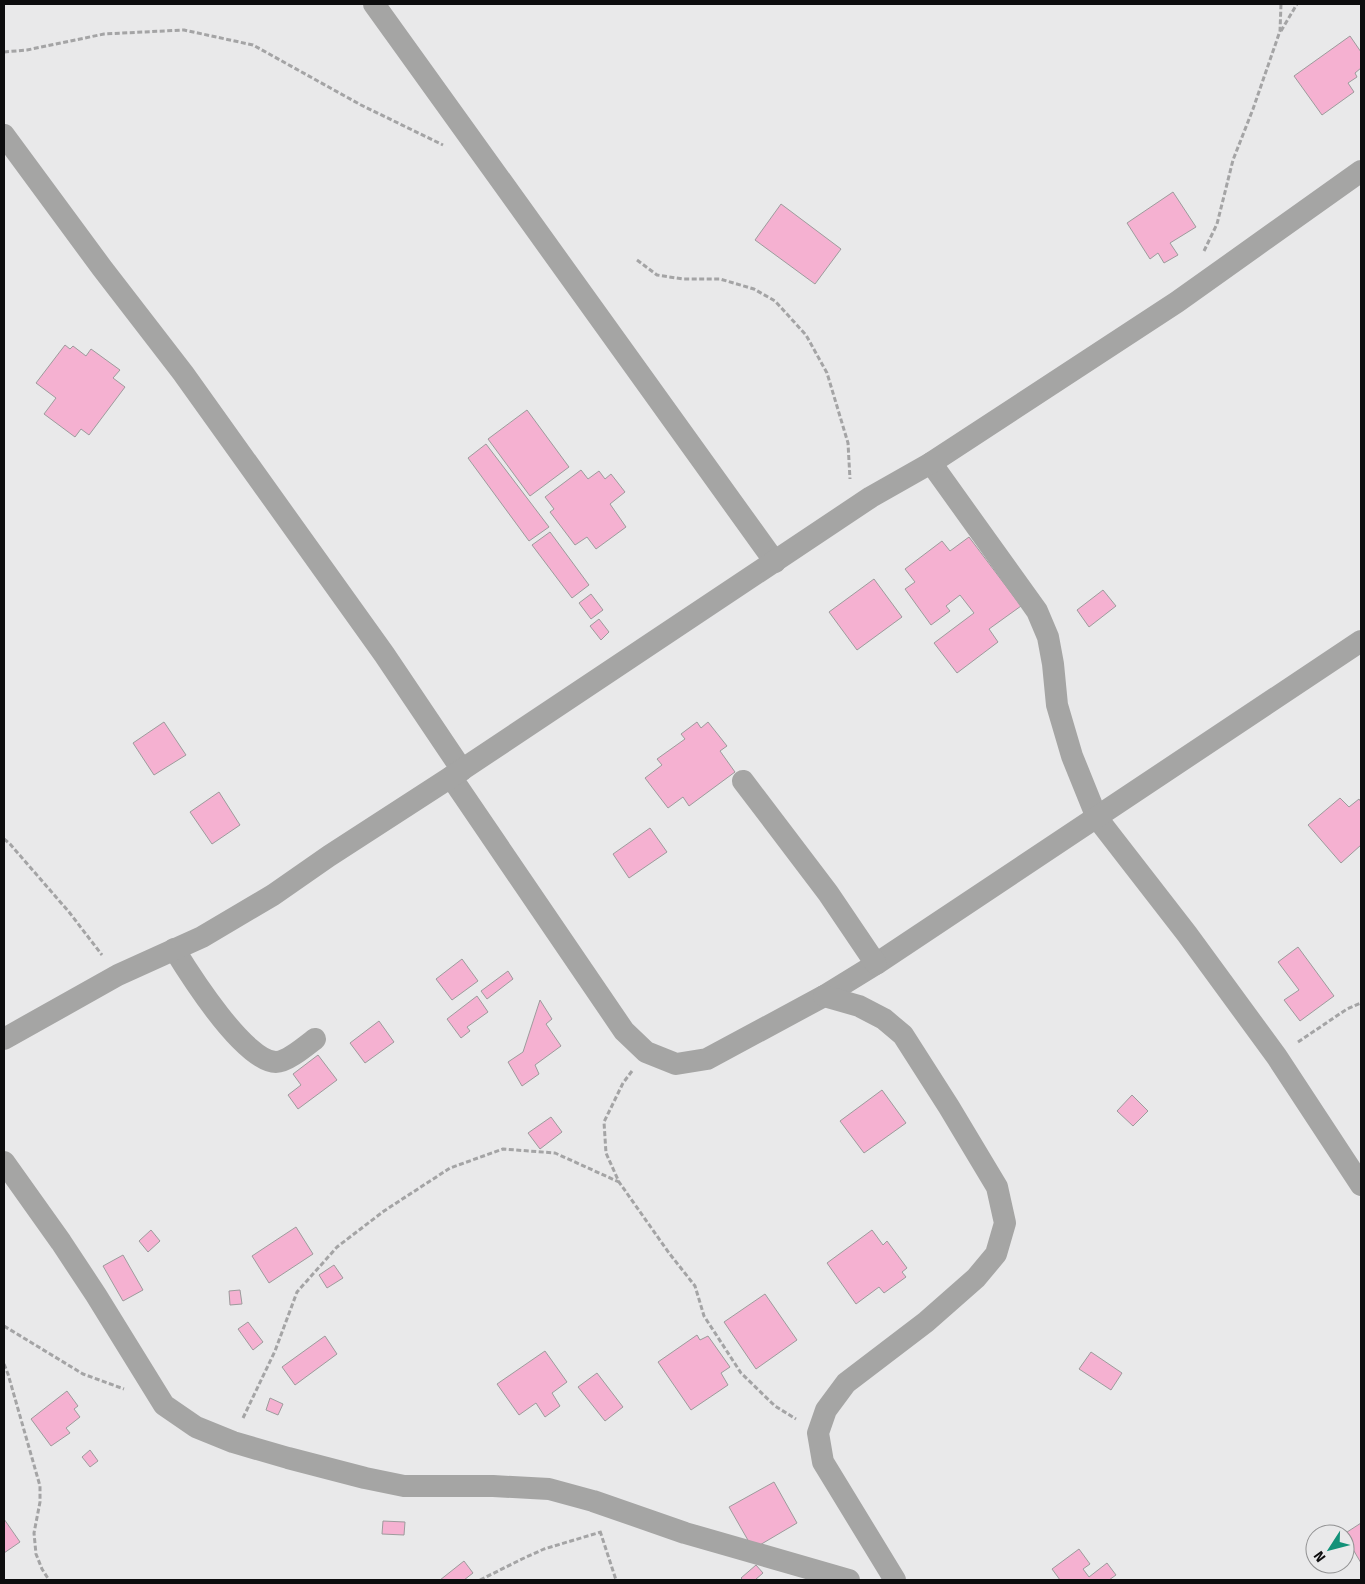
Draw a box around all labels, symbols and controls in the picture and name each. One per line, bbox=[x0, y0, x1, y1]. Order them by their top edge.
north arrow bbox=[1305, 1524, 1355, 1574]
text: N bbox=[1310, 1548, 1329, 1565]

